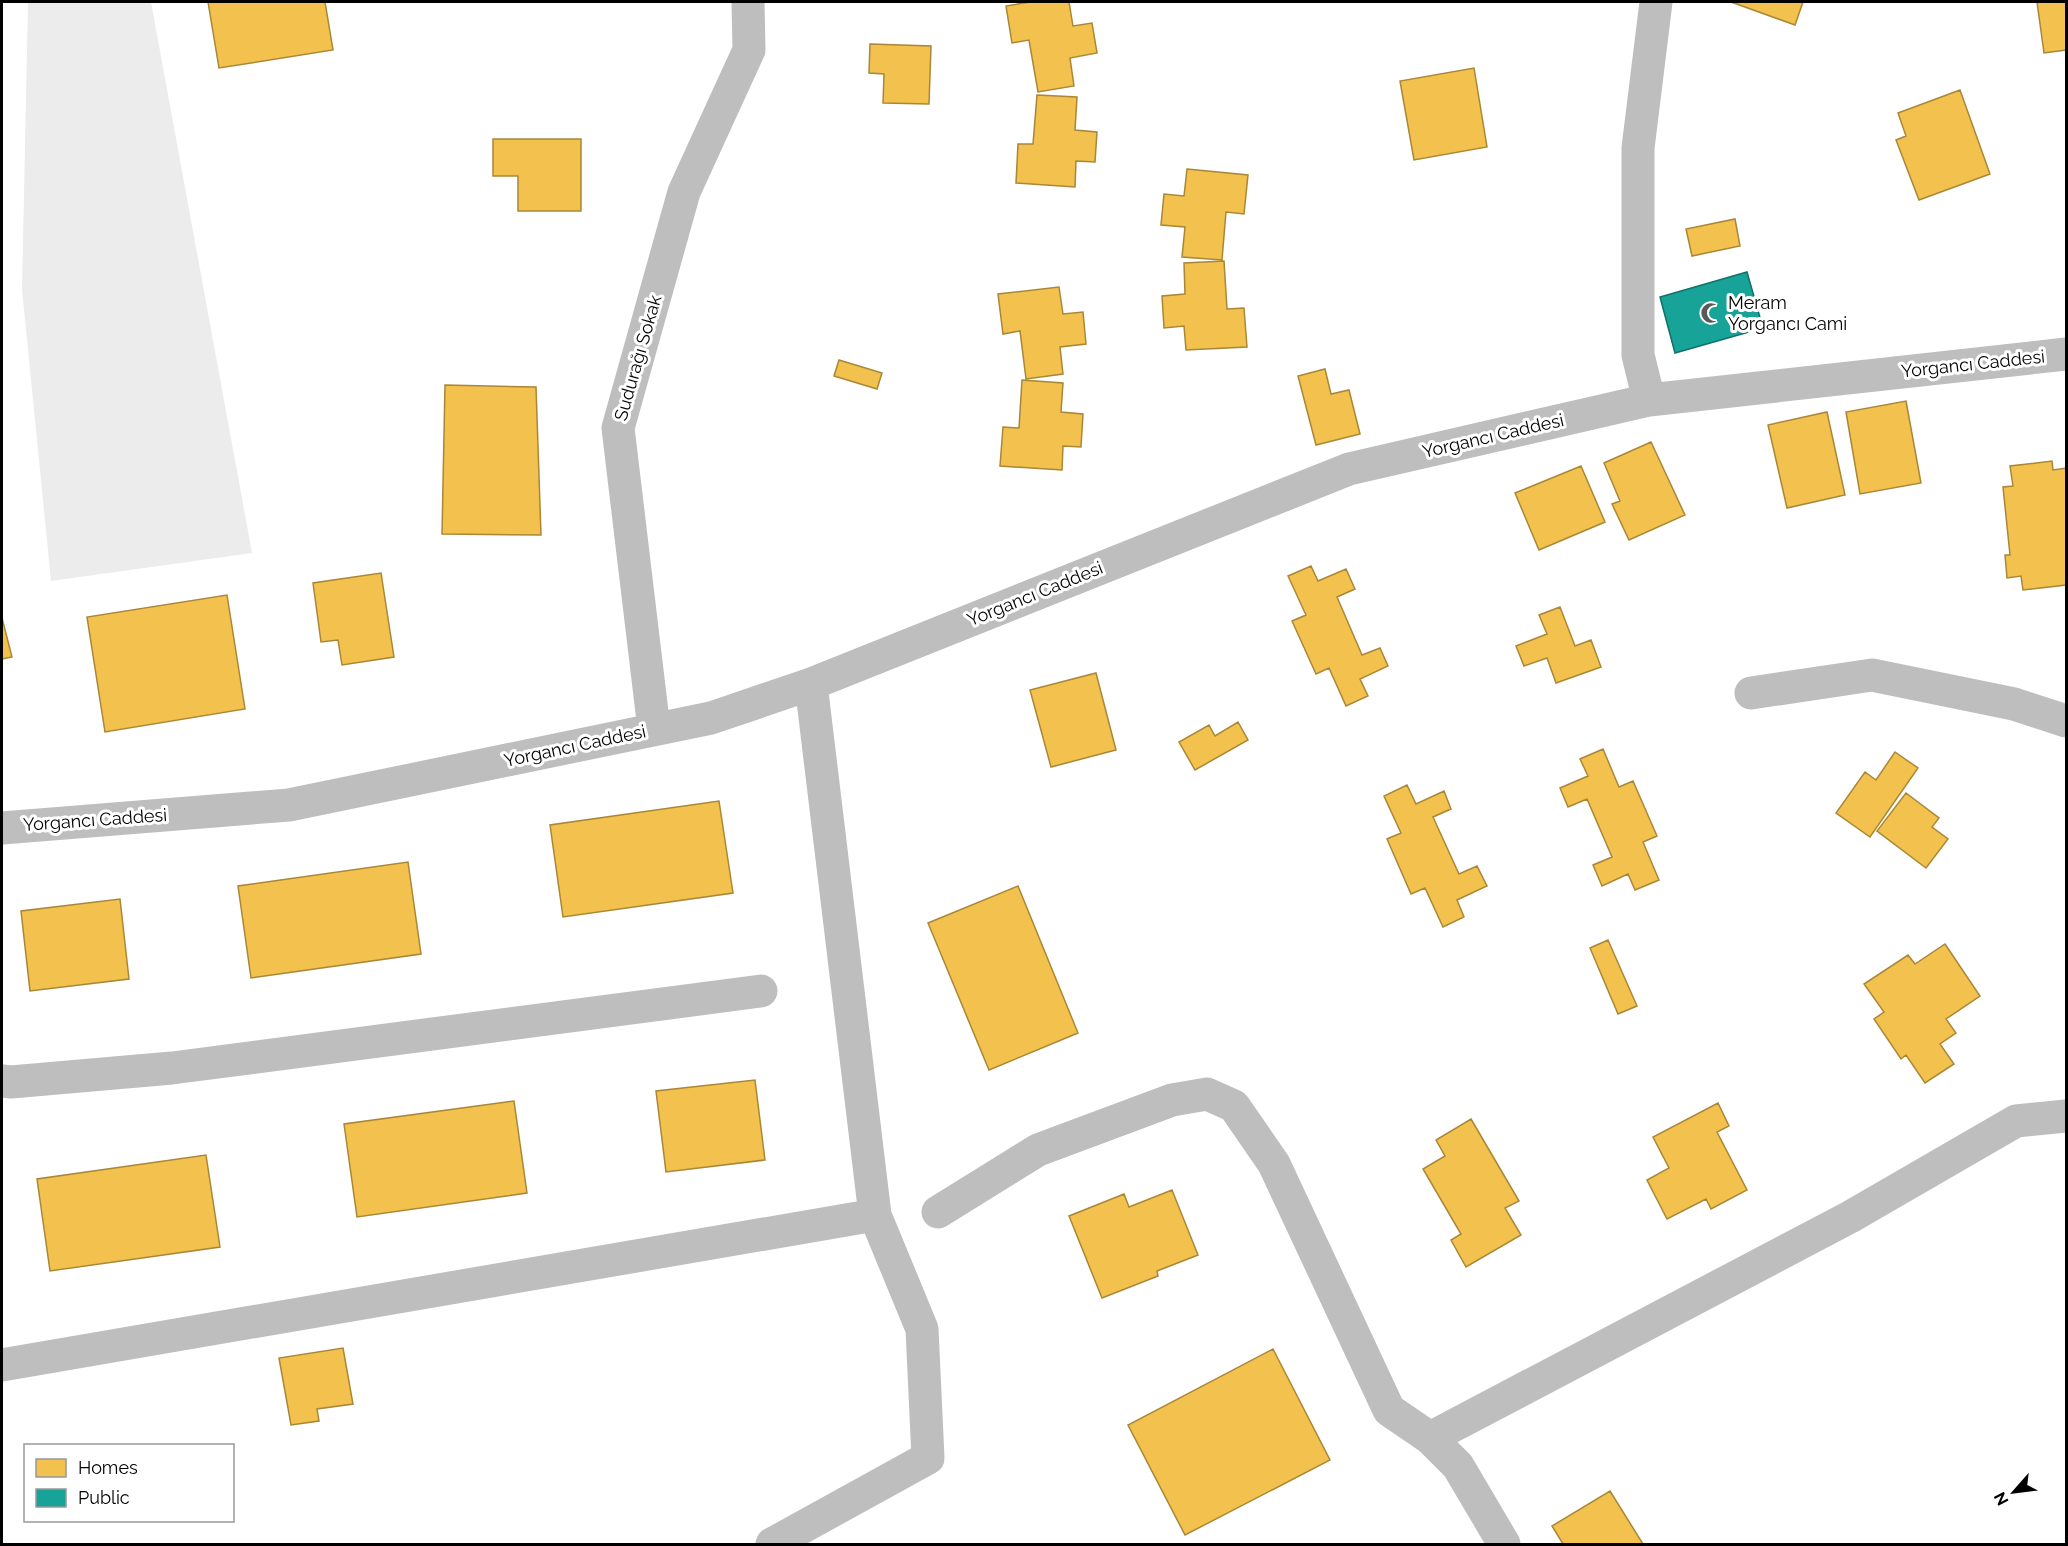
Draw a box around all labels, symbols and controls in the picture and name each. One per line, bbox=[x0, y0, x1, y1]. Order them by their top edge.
street label: Sudurağı Sokak bbox=[610, 292, 666, 423]
place label: Meram Yorgancı Cami bbox=[1728, 292, 1847, 334]
mosque icon: Meram Yorgancı Cami bbox=[1699, 301, 1723, 325]
street label: Yorgancı Caddesi bbox=[1900, 346, 2046, 381]
street label: Yorgancı Caddesi bbox=[1420, 409, 1566, 462]
street label: Yorgancı Caddesi bbox=[964, 557, 1106, 630]
street label: Yorgancı Caddesi bbox=[502, 720, 648, 771]
street label: Yorgancı Caddesi bbox=[22, 804, 168, 835]
legend bbox=[24, 1444, 234, 1522]
text: Homes bbox=[78, 1457, 138, 1478]
north arrow bbox=[1984, 1462, 2044, 1522]
text: Public bbox=[78, 1487, 130, 1508]
text: N bbox=[1990, 1489, 2012, 1509]

